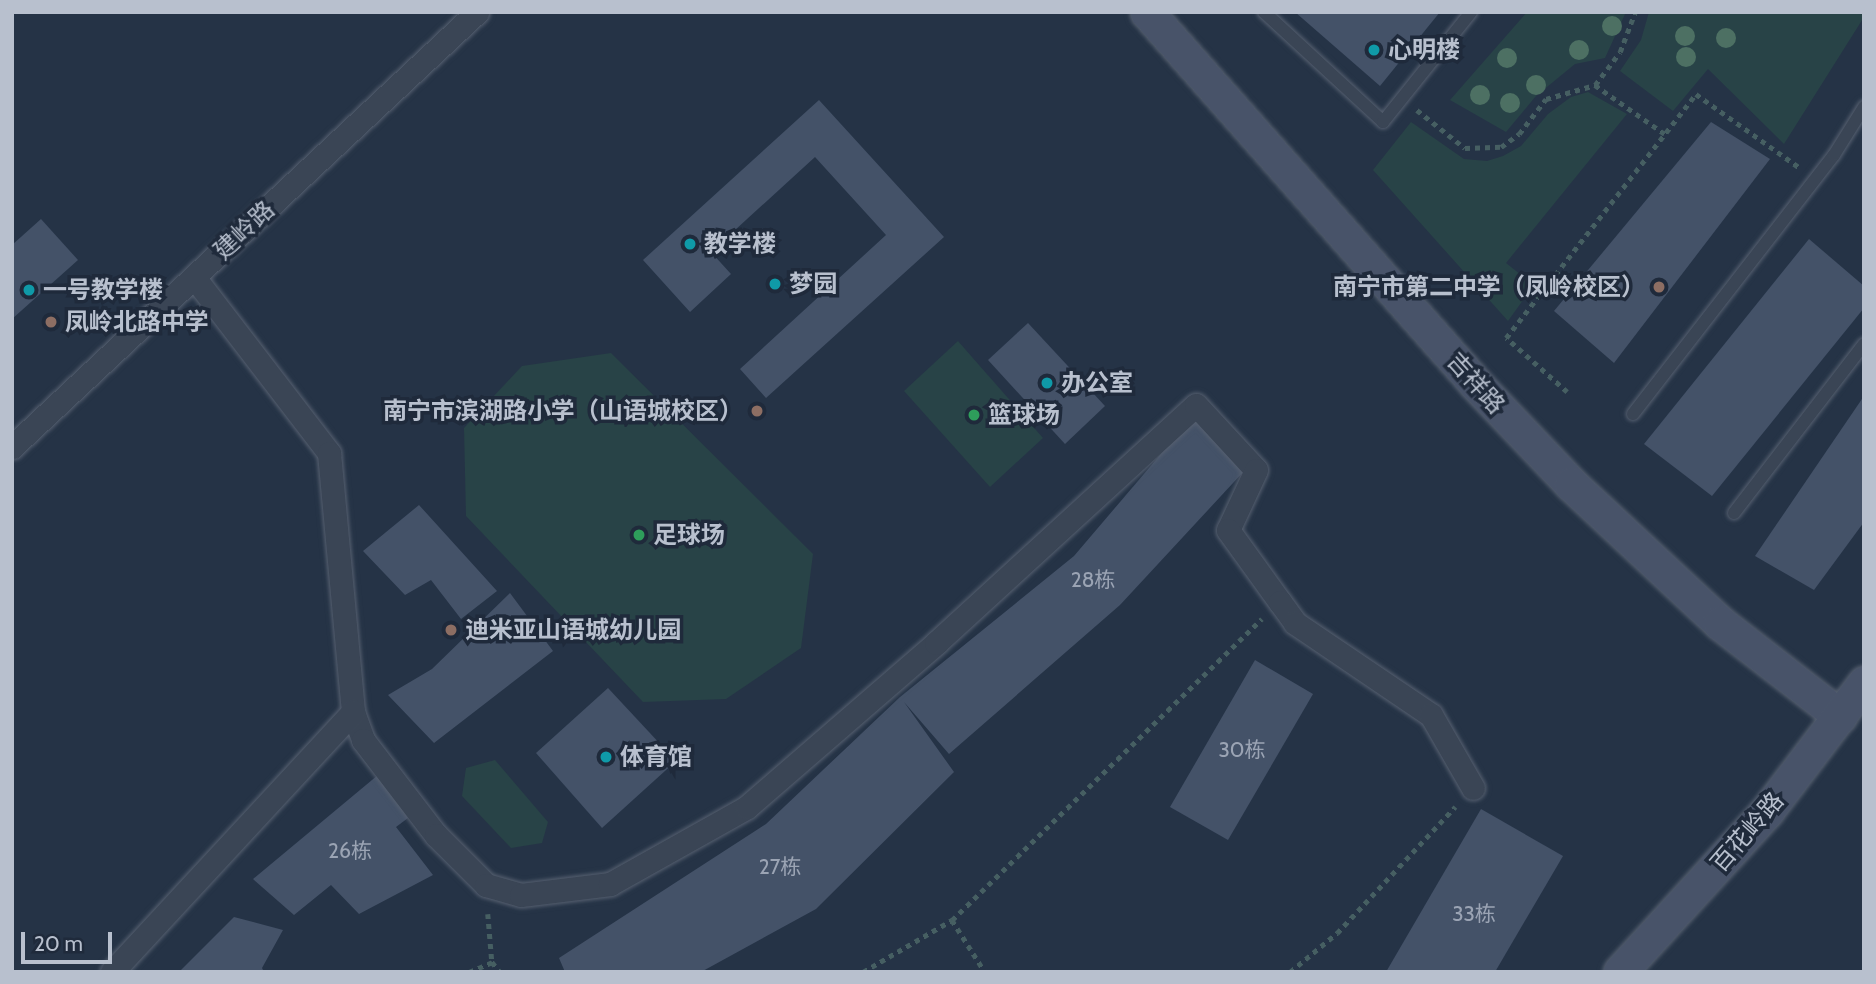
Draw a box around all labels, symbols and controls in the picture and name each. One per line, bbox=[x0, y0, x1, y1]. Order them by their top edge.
place label: 心明楼 bbox=[1388, 36, 1460, 64]
marker: 心明楼 bbox=[1366, 42, 1382, 58]
street label: 建岭路 bbox=[208, 195, 280, 265]
place label: 教学楼 bbox=[704, 230, 776, 258]
marker: 教学楼 bbox=[682, 236, 698, 252]
place label: 梦园 bbox=[789, 270, 837, 298]
place label: 南宁市第二中学（凤岭校区） bbox=[1333, 273, 1645, 301]
place label: 一号教学楼 bbox=[43, 276, 163, 304]
marker: 梦园 bbox=[767, 276, 783, 292]
marker: 南宁市第二中学（凤岭校区） bbox=[1651, 279, 1667, 295]
marker: 一号教学楼 bbox=[21, 282, 37, 298]
place label: 凤岭北路中学 bbox=[65, 308, 209, 336]
marker: 凤岭北路中学 bbox=[43, 314, 59, 330]
street label: 吉祥路 bbox=[1441, 347, 1511, 419]
place label: 办公室 bbox=[1061, 369, 1133, 397]
marker: 办公室 bbox=[1039, 375, 1055, 391]
place label: 南宁市滨湖路小学（山语城校区） bbox=[383, 397, 743, 425]
place label: 篮球场 bbox=[988, 401, 1060, 429]
marker: 南宁市滨湖路小学（山语城校区） bbox=[749, 403, 765, 419]
marker: 篮球场 bbox=[966, 407, 982, 423]
place label: 足球场 bbox=[653, 521, 725, 549]
marker: 足球场 bbox=[631, 527, 647, 543]
house number: 28栋 bbox=[1071, 567, 1115, 593]
place label: 迪米亚山语城幼儿园 bbox=[465, 616, 681, 644]
marker: 迪米亚山语城幼儿园 bbox=[443, 622, 459, 638]
house number: 30栋 bbox=[1218, 737, 1266, 763]
place label: 体育馆 bbox=[620, 743, 692, 771]
marker: 体育馆 bbox=[598, 749, 614, 765]
street label: 百花岭路 bbox=[1705, 786, 1789, 878]
house number: 26栋 bbox=[328, 838, 372, 864]
house number: 27栋 bbox=[759, 854, 801, 880]
house number: 33栋 bbox=[1452, 901, 1496, 927]
scale bar bbox=[24, 918, 116, 962]
text: 20 m bbox=[34, 931, 83, 956]

